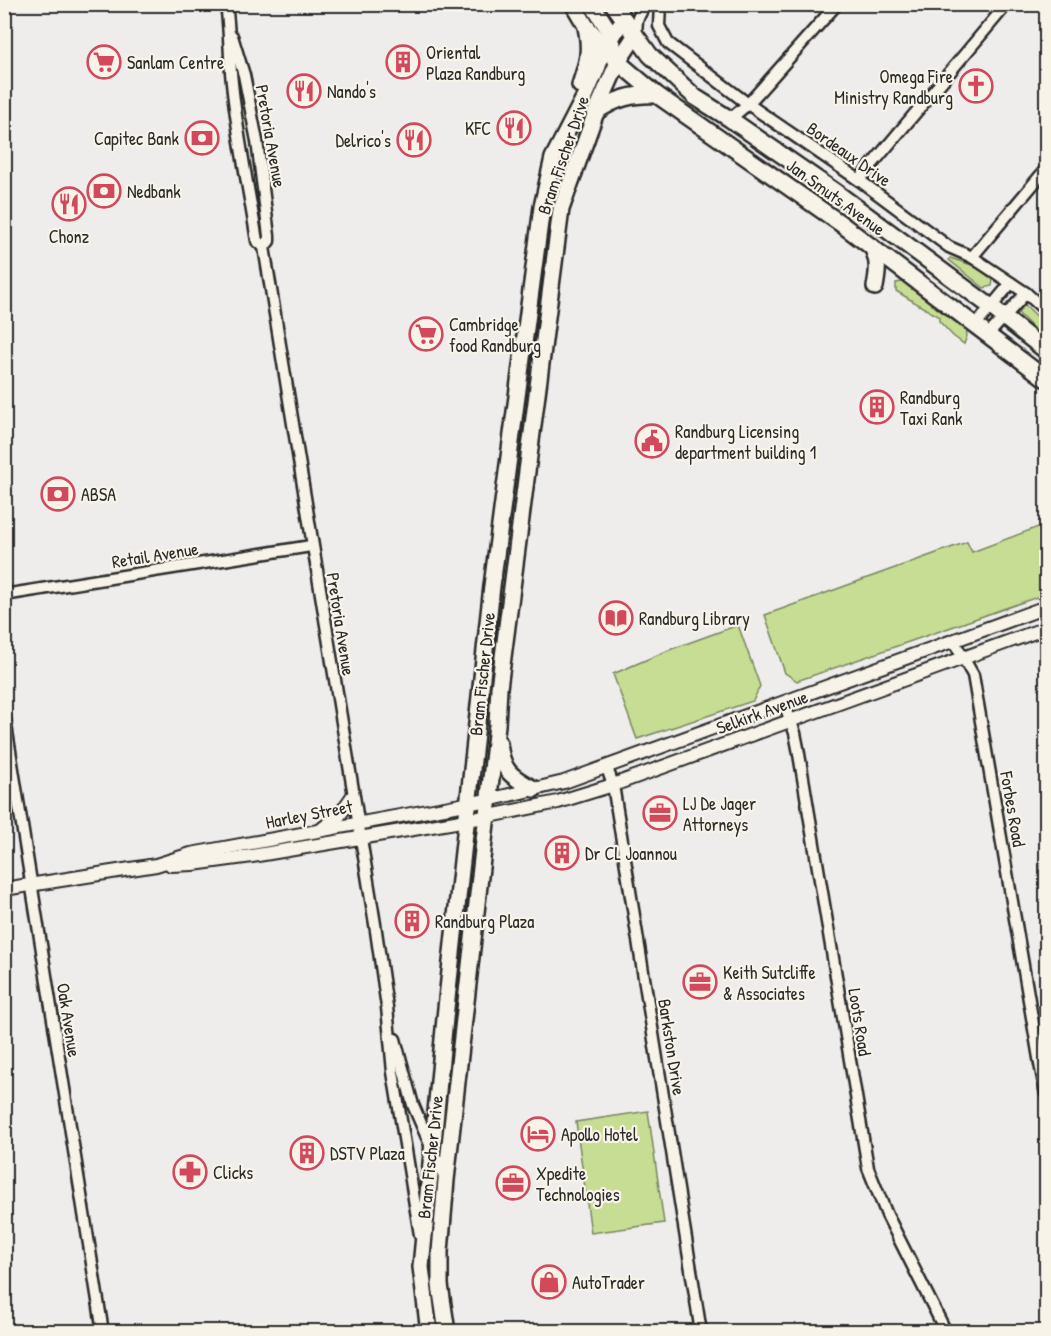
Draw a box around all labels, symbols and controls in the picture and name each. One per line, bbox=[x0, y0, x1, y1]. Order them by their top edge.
place label: Oriental Plaza Randburg bbox=[426, 40, 525, 86]
supermarket icon: Sanlam Centre bbox=[86, 44, 122, 80]
building icon: Oriental Plaza Randburg bbox=[385, 44, 421, 80]
place label: Sanlam Centre bbox=[127, 50, 224, 75]
place label: Omega Fire Ministry Randburg bbox=[834, 64, 953, 110]
church icon: Omega Fire Ministry Randburg bbox=[958, 68, 994, 104]
restaurant icon: Nando's bbox=[286, 73, 322, 109]
place label: Nando's bbox=[327, 79, 376, 104]
street label: Pretoria Avenue bbox=[250, 83, 292, 189]
street label: Bram Fischer Drive bbox=[531, 92, 595, 218]
restaurant icon: KFC bbox=[496, 110, 532, 146]
place label: KFC bbox=[465, 116, 491, 141]
street label: Bordeaux Drive bbox=[802, 116, 896, 192]
bank icon: Capitec Bank bbox=[184, 120, 220, 156]
restaurant icon: Delrico's bbox=[396, 122, 432, 158]
place label: Capitec Bank bbox=[94, 126, 180, 151]
place label: Delrico's bbox=[335, 128, 391, 153]
street label: Jan Smuts Avenue bbox=[781, 153, 891, 241]
bank icon: Nedbank bbox=[86, 173, 122, 209]
place label: Nedbank bbox=[127, 179, 181, 204]
restaurant icon: Chonz bbox=[51, 186, 87, 222]
place label: Chonz bbox=[49, 224, 90, 249]
place label: Cambridge food Randburg bbox=[449, 312, 541, 358]
supermarket icon: Cambridge food Randburg bbox=[408, 316, 444, 352]
place label: Randburg Taxi Rank bbox=[900, 385, 963, 431]
building icon: Randburg Taxi Rank bbox=[859, 389, 895, 425]
place label: Randburg Licensing department building 1 bbox=[675, 419, 816, 465]
public building icon: Randburg Licensing department building 1 bbox=[634, 423, 670, 459]
bank icon: ABSA bbox=[40, 476, 76, 512]
place label: ABSA bbox=[81, 482, 116, 507]
street label: Retail Avenue bbox=[110, 536, 200, 574]
street label: Pretoria Avenue bbox=[321, 571, 361, 677]
library icon: Randburg Library bbox=[598, 600, 634, 636]
place label: Randburg Library bbox=[639, 606, 750, 631]
street label: Bram Fischer Drive bbox=[463, 611, 501, 737]
street label: Selkirk Avenue bbox=[713, 684, 811, 740]
street label: Forbes Road bbox=[994, 768, 1032, 849]
place label: LJ De Jager Attorneys bbox=[683, 791, 756, 837]
street label: Harley Street bbox=[263, 793, 355, 835]
office icon: LJ De Jager Attorneys bbox=[642, 795, 678, 831]
building icon: Dr CL Joannou bbox=[544, 835, 580, 871]
place label: Dr CL Joannou bbox=[585, 841, 677, 866]
building icon: Randburg Plaza bbox=[394, 903, 430, 939]
place label: Randburg Plaza bbox=[435, 909, 534, 934]
place label: Keith Sutcliffe & Associates bbox=[723, 960, 816, 1006]
office icon: Keith Sutcliffe & Associates bbox=[682, 964, 718, 1000]
street label: Oak Avenue bbox=[51, 981, 87, 1059]
street label: Loots Road bbox=[842, 986, 878, 1058]
street label: Barkston Drive bbox=[652, 997, 692, 1097]
street label: Bram Fischer Drive bbox=[411, 1094, 449, 1220]
hotel icon: Apollo Hotel bbox=[520, 1116, 556, 1152]
place label: Apollo Hotel bbox=[561, 1122, 638, 1147]
building icon: DSTV Plaza bbox=[289, 1135, 325, 1171]
place label: DSTV Plaza bbox=[330, 1141, 405, 1166]
pharmacy icon: Clicks bbox=[172, 1154, 208, 1190]
place label: Clicks bbox=[213, 1160, 253, 1185]
place label: Xpedite Technologies bbox=[536, 1161, 620, 1207]
office icon: Xpedite Technologies bbox=[495, 1165, 531, 1201]
shop icon: AutoTrader bbox=[531, 1264, 567, 1300]
place label: AutoTrader bbox=[572, 1270, 645, 1295]

